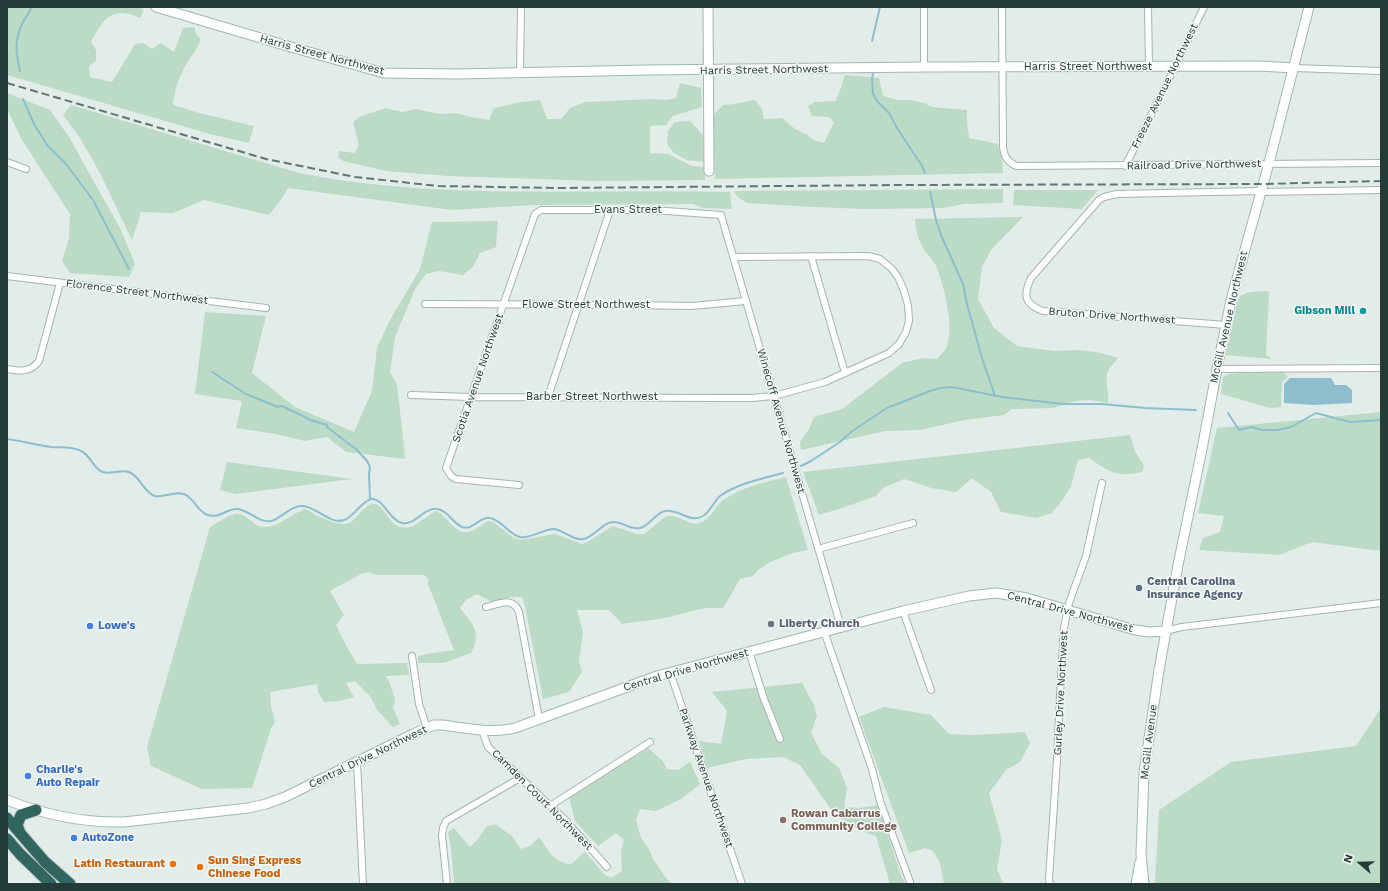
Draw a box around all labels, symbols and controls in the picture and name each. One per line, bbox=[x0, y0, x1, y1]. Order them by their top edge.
street label: Freeze Avenue Northwest bbox=[1129, 21, 1201, 151]
street label: Harris Street Northwest bbox=[258, 32, 386, 78]
street label: Harris Street Northwest bbox=[1024, 60, 1152, 74]
street label: Harris Street Northwest bbox=[700, 62, 828, 78]
street label: Railroad Drive Northwest bbox=[1127, 157, 1261, 173]
street label: Evans Street bbox=[594, 203, 662, 217]
street label: McGill Avenue Northwest bbox=[1207, 250, 1251, 384]
street label: Florence Street Northwest bbox=[65, 277, 209, 307]
street label: Flowe Street Northwest bbox=[522, 298, 650, 312]
place label: Gibson Mill bbox=[1294, 304, 1355, 318]
street label: Bruton Drive Northwest bbox=[1048, 305, 1176, 327]
marker: Gibson Mill bbox=[1358, 306, 1368, 316]
street label: Scotia Avenue Northwest bbox=[450, 312, 506, 444]
street label: Winecoff Avenue Northwest bbox=[754, 347, 808, 495]
street label: Barber Street Northwest bbox=[526, 390, 658, 404]
place label: Central Carolina Insurance Agency bbox=[1147, 575, 1243, 601]
marker: Central Carolina Insurance Agency bbox=[1134, 583, 1144, 593]
street label: Central Drive Northwest bbox=[1006, 589, 1134, 635]
place label: Liberty Church bbox=[779, 617, 860, 631]
place label: Lowe's bbox=[98, 619, 135, 633]
marker: Liberty Church bbox=[766, 619, 776, 629]
marker: Lowe's bbox=[85, 621, 95, 631]
street label: Gurley Drive Northwest bbox=[1051, 630, 1071, 756]
street label: Central Drive Northwest bbox=[622, 646, 750, 694]
street label: McGill Avenue bbox=[1138, 704, 1160, 780]
street label: Parkway Avenue Northwest bbox=[676, 707, 736, 849]
street label: Central Drive Northwest bbox=[307, 723, 429, 791]
street label: Camden Court Northwest bbox=[489, 747, 595, 853]
place label: Charlie's Auto Repair bbox=[36, 763, 100, 789]
marker: Charlie's Auto Repair bbox=[23, 771, 33, 781]
place label: Rowan Cabarrus Community College bbox=[791, 807, 897, 833]
marker: Rowan Cabarrus Community College bbox=[778, 815, 788, 825]
place label: AutoZone bbox=[82, 831, 134, 845]
marker: AutoZone bbox=[69, 833, 79, 843]
north arrow bbox=[1340, 843, 1380, 883]
text: N bbox=[1341, 853, 1356, 865]
place label: Sun Sing Express Chinese Food bbox=[208, 854, 301, 880]
place label: Latin Restaurant bbox=[74, 857, 165, 871]
marker: Latin Restaurant bbox=[168, 859, 178, 869]
marker: Sun Sing Express Chinese Food bbox=[195, 862, 205, 872]

